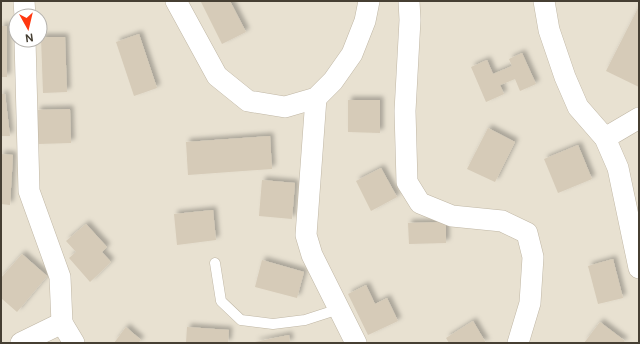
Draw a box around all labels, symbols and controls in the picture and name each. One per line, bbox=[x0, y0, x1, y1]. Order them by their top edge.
north arrow bbox=[8, 8, 48, 48]
text: N bbox=[24, 30, 34, 45]

